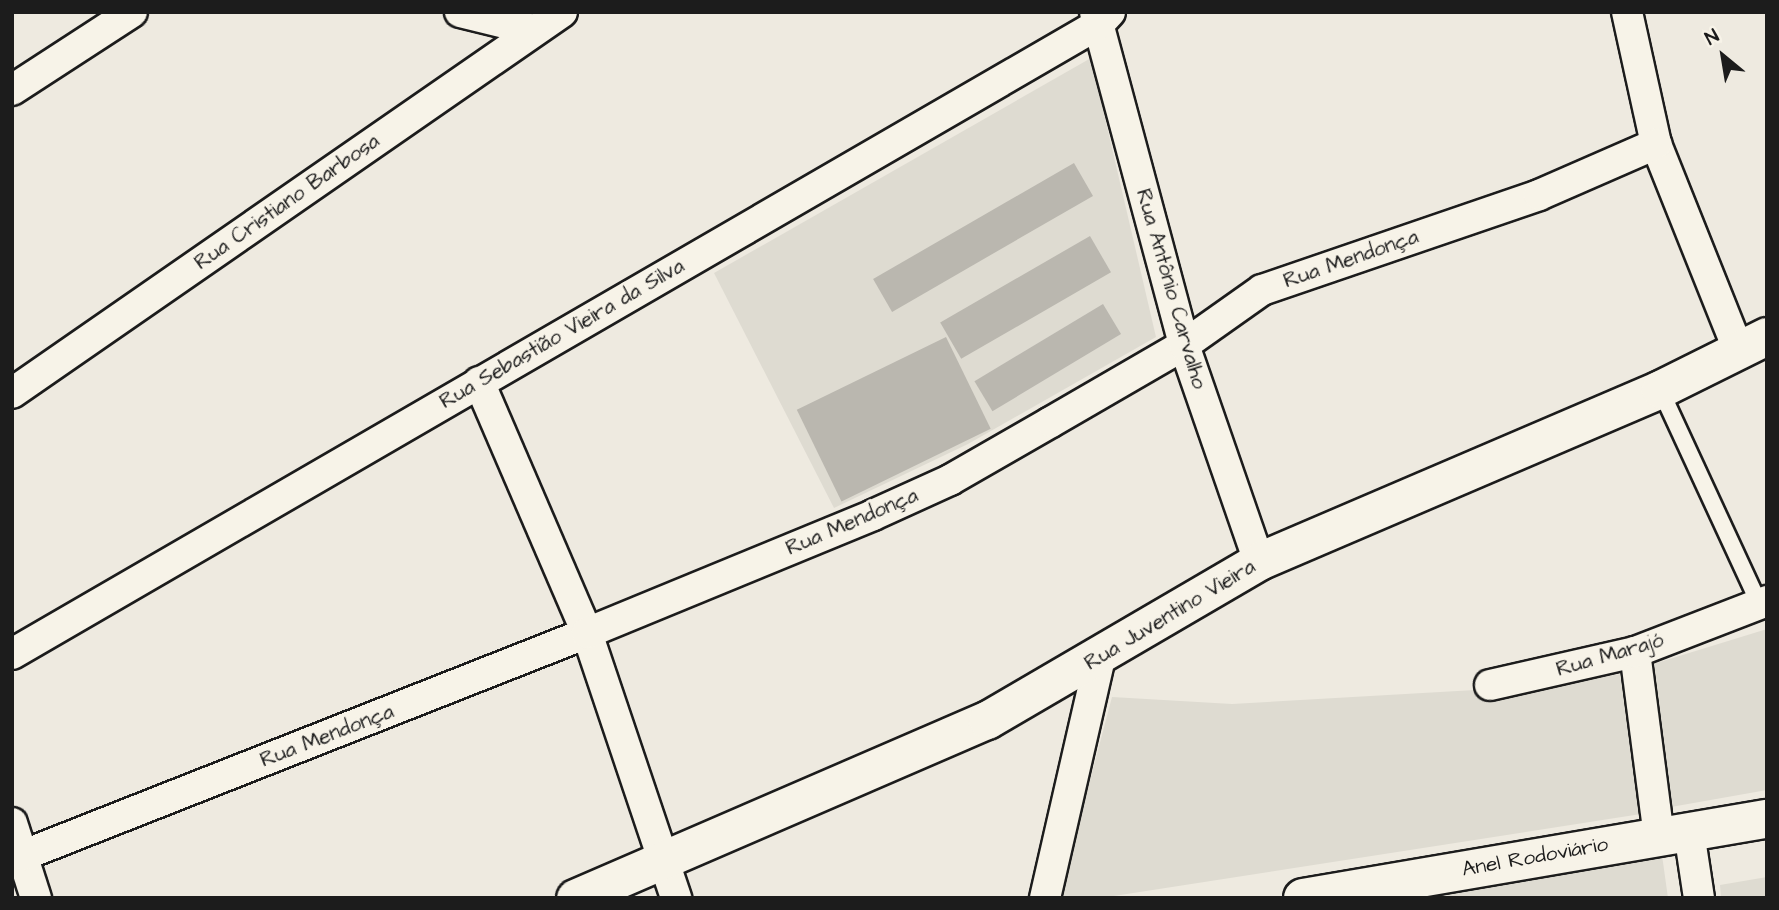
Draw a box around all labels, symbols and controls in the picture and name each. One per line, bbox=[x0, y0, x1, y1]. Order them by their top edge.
north arrow bbox=[1688, 21, 1758, 91]
text: N bbox=[1700, 23, 1724, 52]
street label: Rua Cristiano Barbosa bbox=[190, 129, 384, 275]
street label: Rua Antônio Carvalho bbox=[1130, 186, 1212, 392]
street label: Rua Mendonça bbox=[1280, 224, 1422, 294]
street label: Rua Sebastião Vieira da Silva bbox=[435, 254, 689, 414]
street label: Rua Mendonça bbox=[782, 483, 922, 561]
street label: Rua Juventino Vieira bbox=[1080, 554, 1260, 676]
street label: Rua Marajó bbox=[1553, 628, 1667, 682]
street label: Rua Mendonça bbox=[257, 699, 397, 773]
street label: Anel Rodoviário bbox=[1460, 832, 1610, 882]

